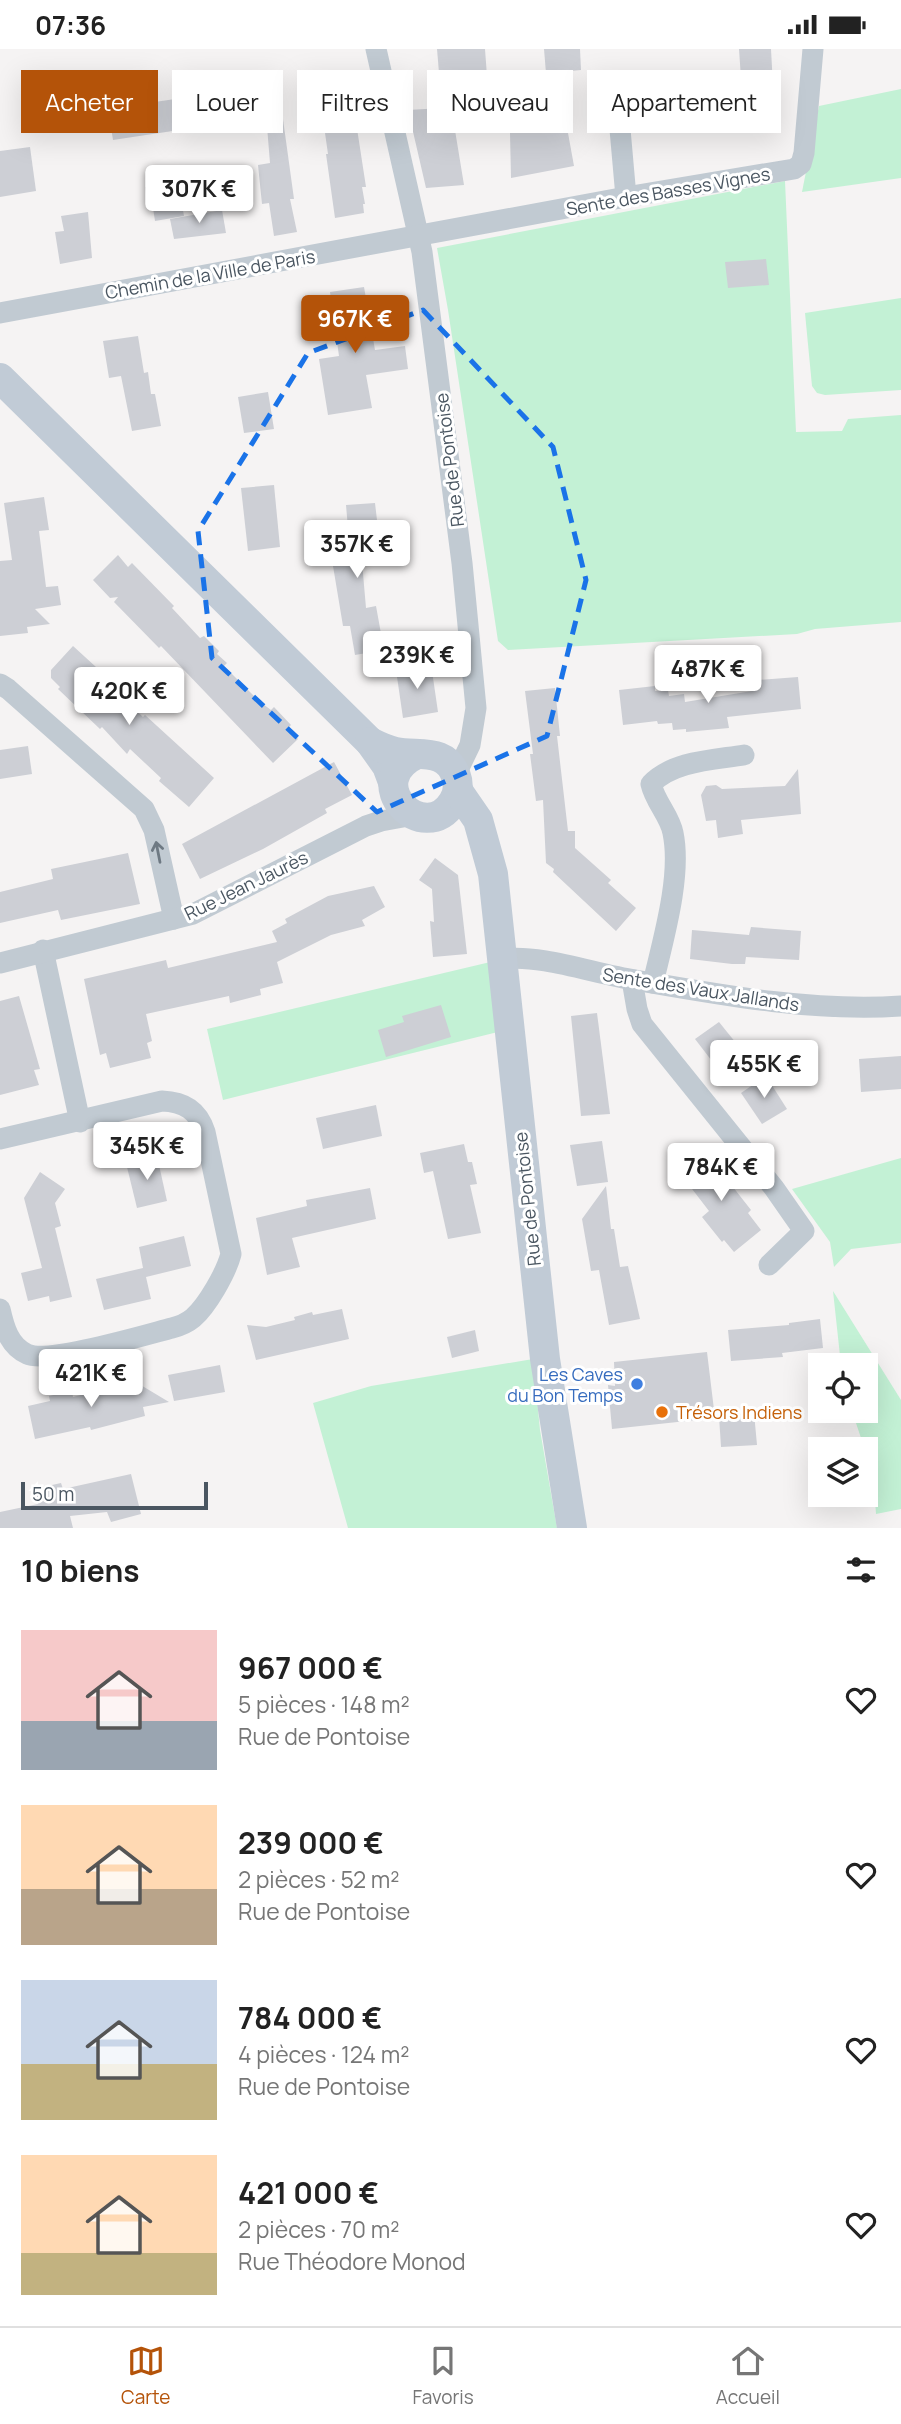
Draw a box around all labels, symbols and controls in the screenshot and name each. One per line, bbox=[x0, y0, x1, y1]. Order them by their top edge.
text: 07:36 bbox=[35, 7, 106, 43]
chip: Acheter bbox=[21, 70, 158, 133]
chip: Louer bbox=[172, 70, 283, 133]
chip: Filtres bbox=[297, 70, 413, 133]
chip: Nouveau bbox=[427, 70, 573, 133]
chip: Appartement bbox=[587, 70, 781, 133]
street label: Sente des Basses Vignes bbox=[564, 161, 772, 221]
pin: 307K € bbox=[142, 165, 256, 225]
text: 307K € bbox=[161, 172, 237, 204]
street label: Chemin de la Ville de Paris bbox=[103, 244, 317, 304]
pin: 967K € bbox=[298, 295, 412, 355]
text: 967K € bbox=[317, 302, 393, 334]
street label: Rue de Pontoise bbox=[429, 392, 469, 528]
pin: 357K € bbox=[300, 521, 414, 580]
text: 357K € bbox=[320, 527, 394, 559]
pin: 239K € bbox=[360, 631, 474, 691]
text: 239K € bbox=[379, 638, 455, 670]
pin: 487K € bbox=[651, 645, 765, 705]
text: 487K € bbox=[670, 652, 746, 684]
pin: 420K € bbox=[72, 667, 186, 727]
text: 420K € bbox=[90, 674, 168, 706]
one-way arrow bbox=[151, 841, 165, 864]
street label: Rue Jean Jaurès bbox=[180, 845, 312, 925]
street label: Sente des Vaux Jallands bbox=[601, 962, 801, 1016]
pin: 455K € bbox=[707, 1041, 821, 1100]
text: 455K € bbox=[726, 1047, 802, 1079]
pin: 345K € bbox=[90, 1123, 204, 1182]
text: 345K € bbox=[109, 1129, 185, 1161]
street label: Rue de Pontoise bbox=[508, 1131, 546, 1267]
pin: 784K € bbox=[664, 1143, 778, 1203]
text: 784K € bbox=[683, 1150, 759, 1182]
pin: 421K € bbox=[34, 1349, 148, 1409]
map controls bbox=[808, 1353, 878, 1507]
button: locate bbox=[808, 1353, 878, 1423]
text: 421K € bbox=[55, 1356, 127, 1388]
place label: Les Caves du Bon Temps bbox=[507, 1362, 623, 1407]
marker: Les Caves du Bon Temps bbox=[629, 1376, 645, 1392]
place label: Trésors Indiens bbox=[676, 1400, 802, 1424]
marker: Trésors Indiens bbox=[654, 1404, 670, 1420]
button: layers bbox=[808, 1437, 878, 1507]
scale bar bbox=[21, 1479, 208, 1511]
text: 50 m bbox=[32, 1481, 74, 1507]
text: 10 biens bbox=[21, 1550, 139, 1591]
icon: filters bbox=[842, 1551, 880, 1589]
text: 967 000 € bbox=[238, 1647, 383, 1688]
icon: home bbox=[77, 1658, 161, 1742]
icon: heart bbox=[842, 1681, 880, 1719]
text: 5 pièces · 148 m² bbox=[238, 1688, 410, 1720]
text: Rue de Pontoise bbox=[238, 1720, 410, 1752]
text: 239 000 € bbox=[238, 1822, 384, 1863]
icon: home bbox=[77, 1833, 161, 1917]
icon: heart bbox=[842, 1856, 880, 1894]
text: 2 pièces · 52 m² bbox=[238, 1863, 400, 1895]
text: Rue de Pontoise bbox=[238, 1895, 410, 1927]
text: 784 000 € bbox=[238, 1997, 382, 2038]
icon: home bbox=[77, 2008, 161, 2092]
icon: heart bbox=[842, 2031, 880, 2069]
text: 4 pièces · 124 m² bbox=[238, 2038, 409, 2070]
text: Rue de Pontoise bbox=[238, 2070, 410, 2102]
text: 421 000 € bbox=[238, 2172, 379, 2213]
icon: home bbox=[77, 2183, 161, 2267]
icon: heart bbox=[842, 2206, 880, 2244]
text: 2 pièces · 70 m² bbox=[238, 2213, 399, 2245]
text: Rue Théodore Monod bbox=[238, 2245, 466, 2277]
tab: Carte bbox=[121, 2342, 170, 2410]
tab: Favoris bbox=[413, 2342, 474, 2410]
tab: Accueil bbox=[716, 2342, 780, 2410]

